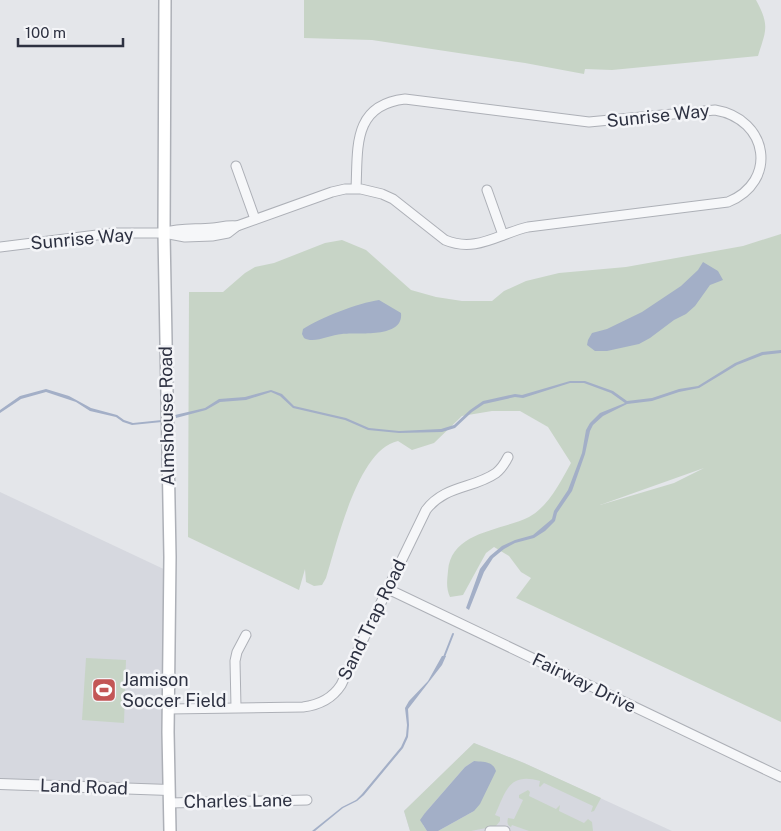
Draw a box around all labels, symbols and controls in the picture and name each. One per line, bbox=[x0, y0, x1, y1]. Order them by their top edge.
scale bar bbox=[18, 15, 122, 47]
text: 100 m bbox=[25, 24, 66, 41]
street label: Sunrise Way bbox=[605, 100, 711, 131]
street label: Sunrise Way bbox=[30, 224, 135, 253]
street label: Almshouse Road bbox=[155, 346, 178, 486]
street label: Sand Trap Road bbox=[333, 556, 410, 684]
street label: Fairway Drive bbox=[529, 648, 640, 717]
place label: Jamison Soccer Field bbox=[122, 669, 226, 711]
sports icon: Jamison Soccer Field bbox=[91, 677, 117, 703]
street label: Land Road bbox=[40, 774, 128, 799]
street label: Charles Lane bbox=[183, 789, 293, 812]

